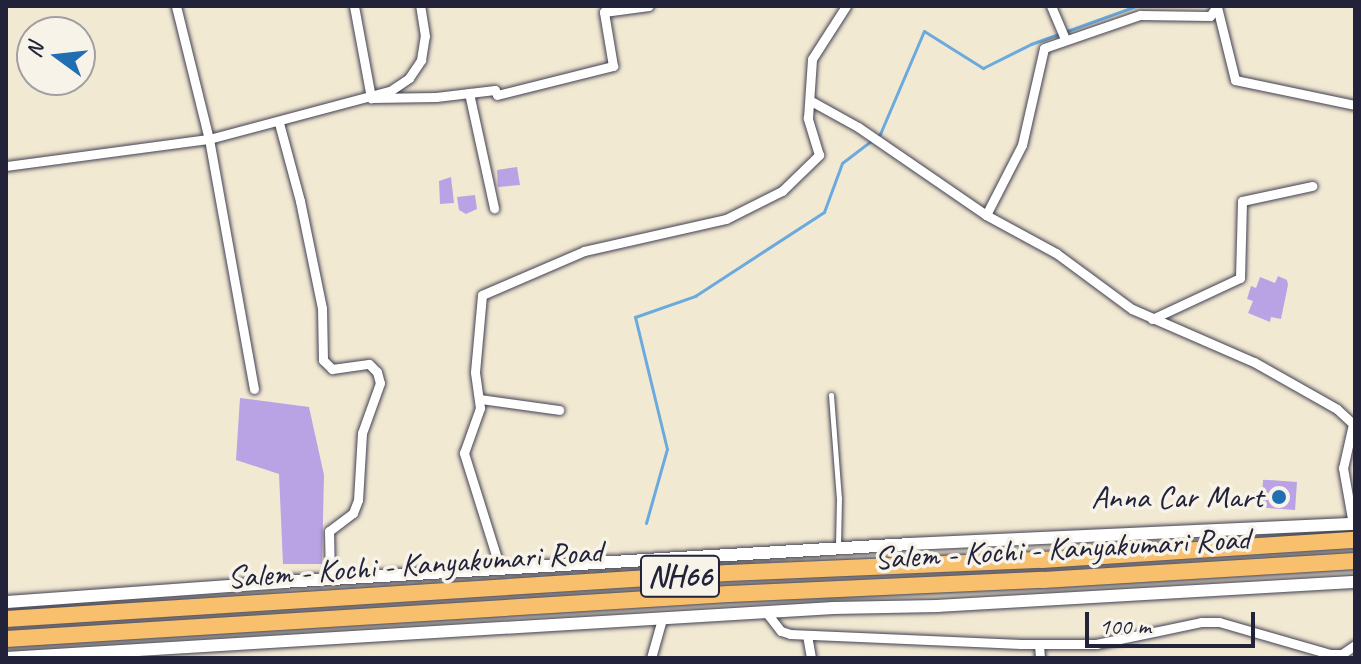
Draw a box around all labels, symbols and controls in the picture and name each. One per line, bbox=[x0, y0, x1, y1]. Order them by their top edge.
north arrow bbox=[16, 16, 96, 96]
text: N bbox=[19, 40, 50, 61]
place label: Anna Car Mart bbox=[1089, 478, 1263, 516]
marker: Anna Car Mart bbox=[1270, 488, 1288, 506]
street label: Salem - Kochi - Kanyakumari Road bbox=[874, 520, 1250, 578]
street label: Salem - Kochi - Kanyakumari Road bbox=[227, 533, 603, 597]
road number: NH66 bbox=[638, 550, 722, 602]
scale bar bbox=[1089, 596, 1259, 646]
text: 100 m bbox=[1099, 611, 1151, 641]

